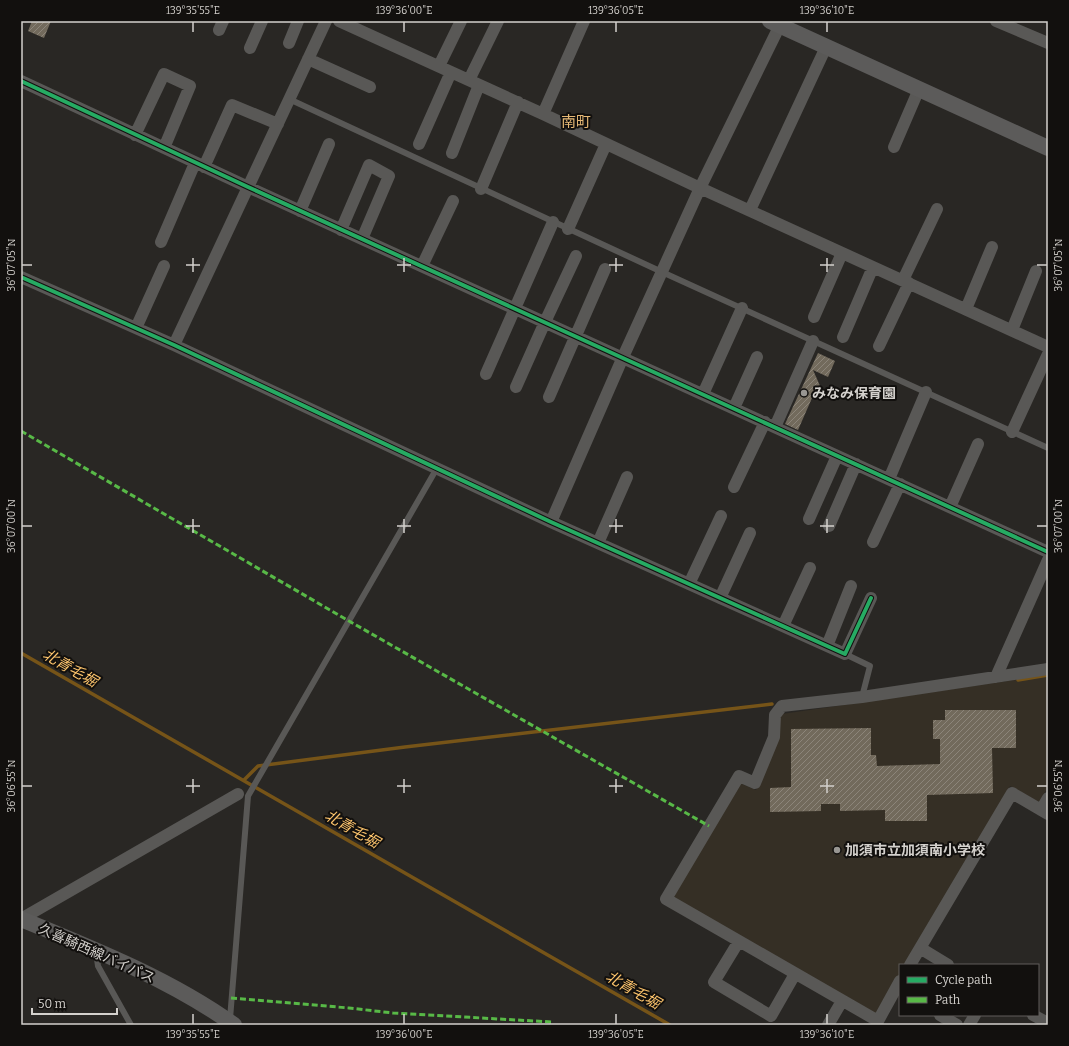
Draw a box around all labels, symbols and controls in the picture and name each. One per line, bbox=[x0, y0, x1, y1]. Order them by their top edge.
text: 139°35'55"E bbox=[166, 5, 220, 17]
text: 139°36'00"E bbox=[376, 5, 432, 17]
text: 139°36'05"E bbox=[588, 5, 644, 17]
text: 139°36'10"E bbox=[800, 5, 854, 17]
district label: 南町 bbox=[561, 113, 591, 131]
text: 36°07'05"N bbox=[6, 238, 18, 291]
text: 36°07'05"N bbox=[1053, 238, 1065, 291]
place label: みなみ保育園 bbox=[812, 385, 896, 402]
marker: みなみ保育園 bbox=[799, 388, 809, 398]
text: 36°07'00"N bbox=[6, 499, 18, 553]
text: 36°07'00"N bbox=[1053, 499, 1065, 553]
water label: 北青毛堀 bbox=[40, 645, 102, 692]
text: 36°06'55"N bbox=[6, 760, 18, 812]
text: 36°06'55"N bbox=[1053, 760, 1065, 812]
water label: 北青毛堀 bbox=[322, 806, 384, 853]
place label: 加須市立加須南小学校 bbox=[845, 842, 985, 859]
marker: 加須市立加須南小学校 bbox=[832, 845, 842, 855]
street label: 久喜騎西線バイパス bbox=[36, 920, 158, 987]
legend bbox=[899, 964, 1039, 1016]
water label: 北青毛堀 bbox=[603, 967, 665, 1014]
text: Cycle path bbox=[935, 973, 993, 987]
scale bar bbox=[32, 990, 117, 1016]
text: Path bbox=[935, 993, 961, 1007]
text: 50 m bbox=[38, 997, 67, 1011]
text: 139°35'55"E bbox=[166, 1029, 220, 1041]
text: 139°36'00"E bbox=[376, 1029, 432, 1041]
text: 139°36'05"E bbox=[588, 1029, 644, 1041]
text: 139°36'10"E bbox=[800, 1029, 854, 1041]

